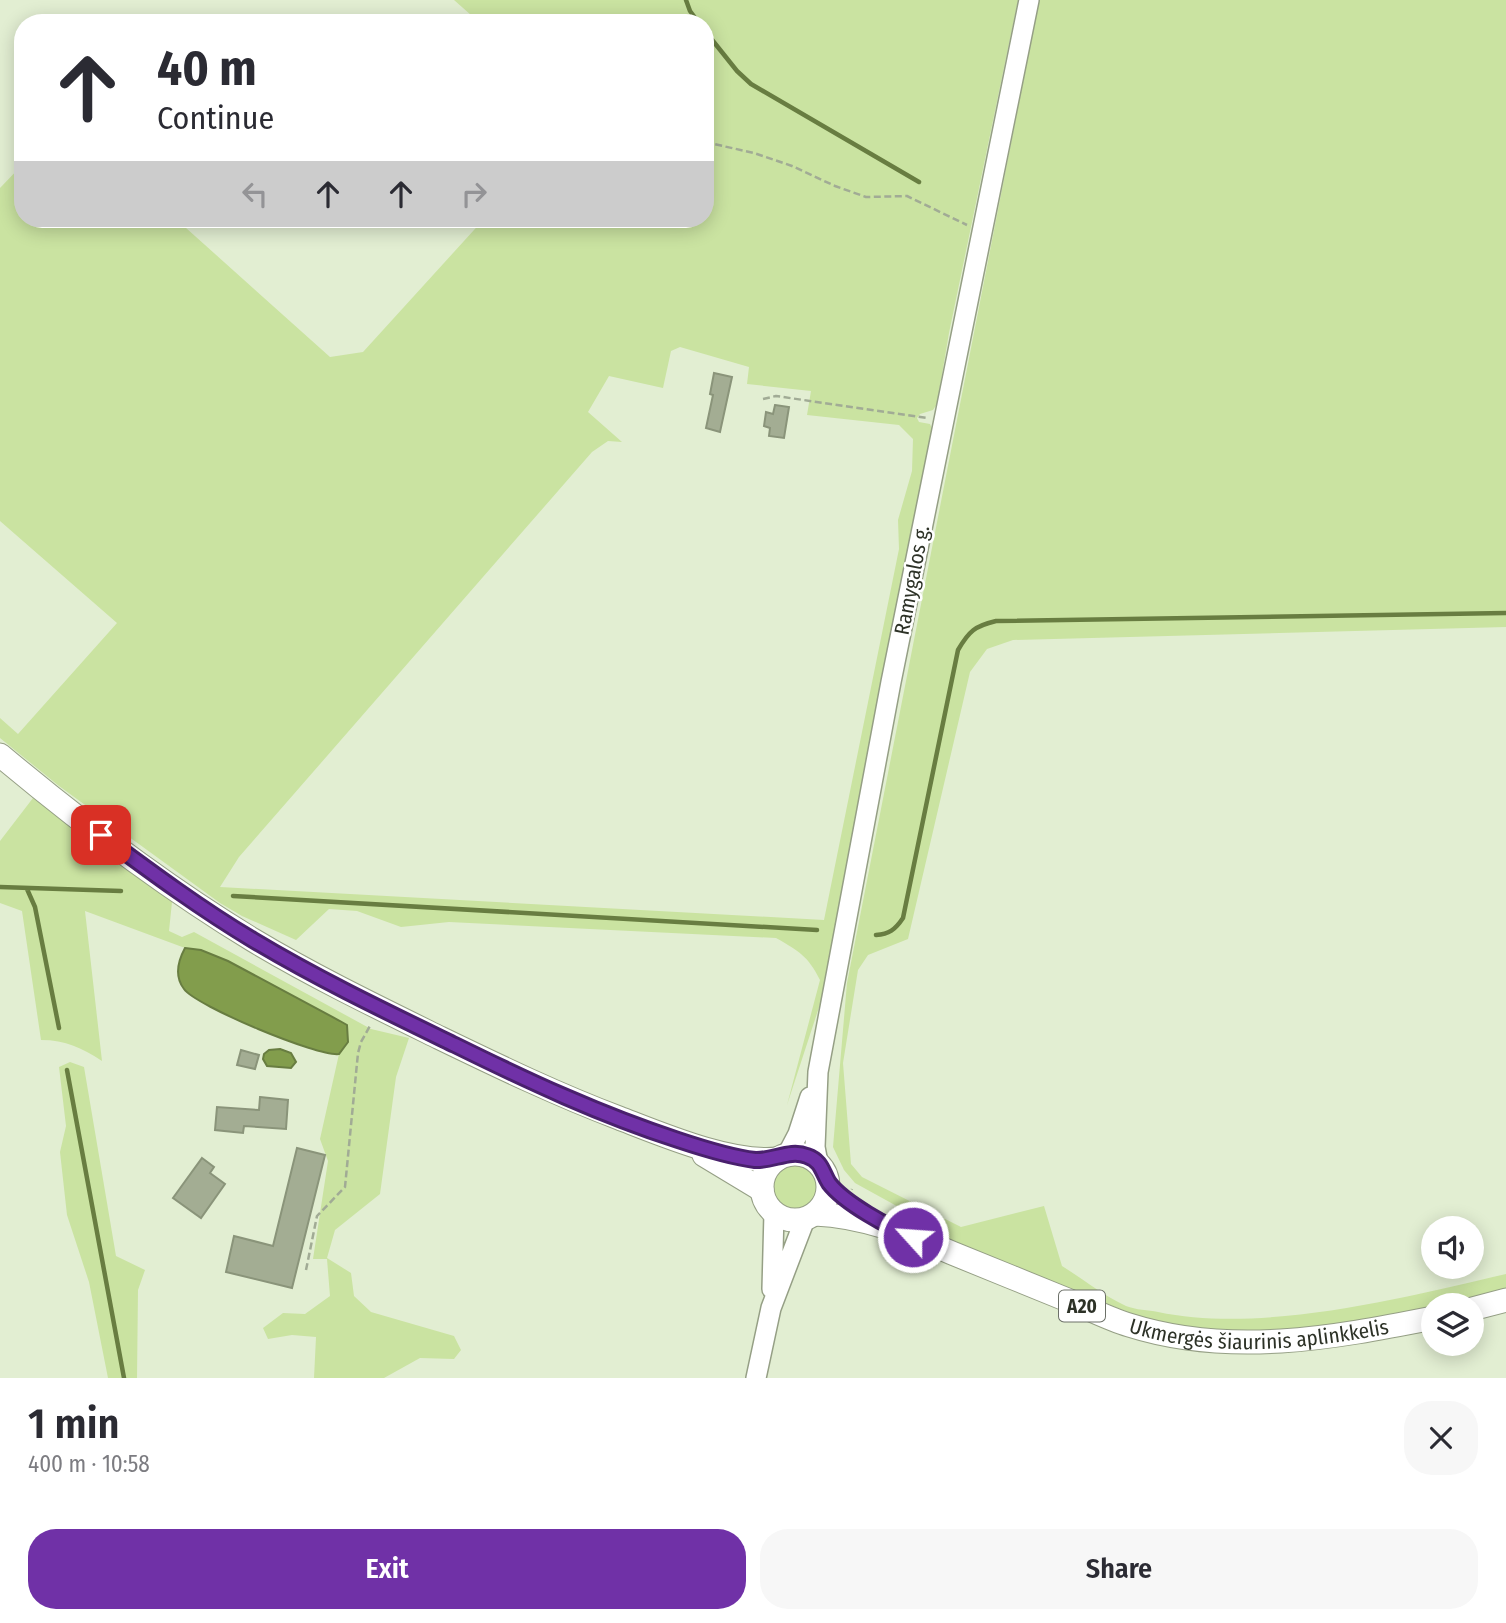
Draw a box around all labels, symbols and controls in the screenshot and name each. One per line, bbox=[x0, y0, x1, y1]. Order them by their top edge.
text: 40 m bbox=[157, 39, 257, 98]
icon: ahead bbox=[42, 42, 133, 133]
text: Continue bbox=[157, 99, 274, 137]
icon: left bbox=[236, 175, 274, 213]
icon: ahead bbox=[309, 175, 347, 213]
icon: ahead bbox=[382, 175, 420, 213]
icon: right bbox=[455, 175, 493, 213]
street label: Ramygalos g. bbox=[889, 523, 935, 637]
pin bbox=[71, 805, 131, 865]
icon: arrive bbox=[82, 816, 120, 854]
position arrow bbox=[876, 1200, 950, 1274]
map controls bbox=[1421, 1216, 1484, 1356]
button: sound bbox=[1421, 1216, 1484, 1279]
road number: A20 bbox=[1059, 1290, 1105, 1322]
button: layers bbox=[1421, 1293, 1484, 1356]
street label: Ukmergės šiaurinis aplinkkelis bbox=[1126, 1313, 1391, 1355]
text: 1 min bbox=[28, 1399, 119, 1449]
button: close bbox=[1404, 1401, 1478, 1475]
text: 400 m · 10:58 bbox=[28, 1450, 150, 1478]
button: Exit bbox=[28, 1529, 746, 1609]
button: Share bbox=[760, 1529, 1478, 1609]

